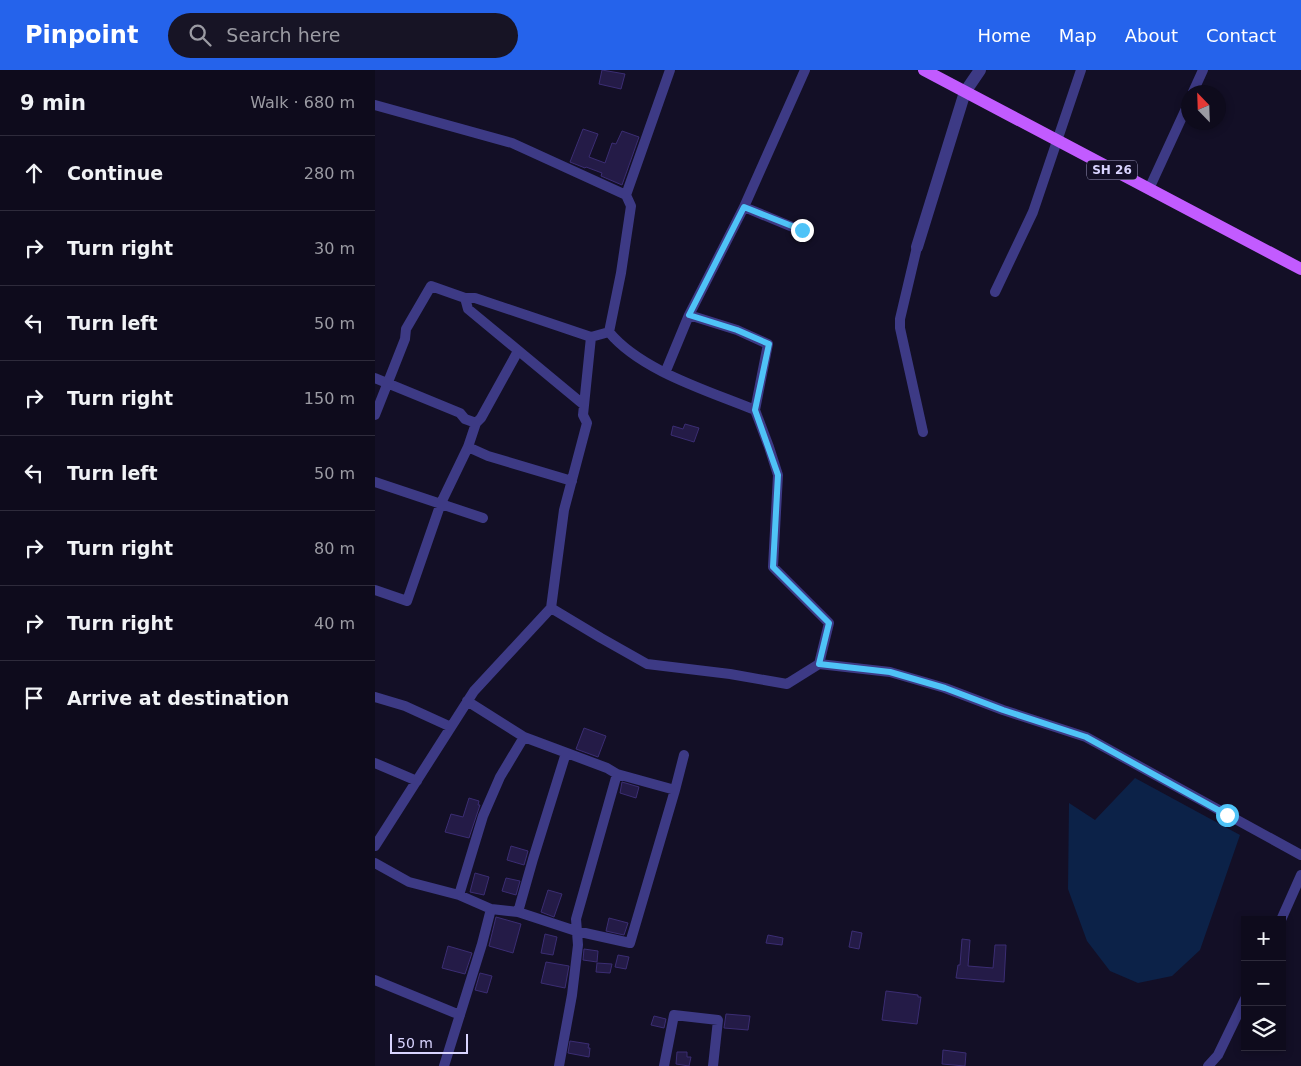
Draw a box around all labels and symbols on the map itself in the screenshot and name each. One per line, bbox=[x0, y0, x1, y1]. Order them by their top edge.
north arrow bbox=[1181, 85, 1226, 130]
road number: SH 26 bbox=[1087, 160, 1137, 180]
route end bbox=[791, 219, 814, 242]
route start bbox=[1216, 804, 1239, 827]
scale bar bbox=[390, 1031, 467, 1054]

